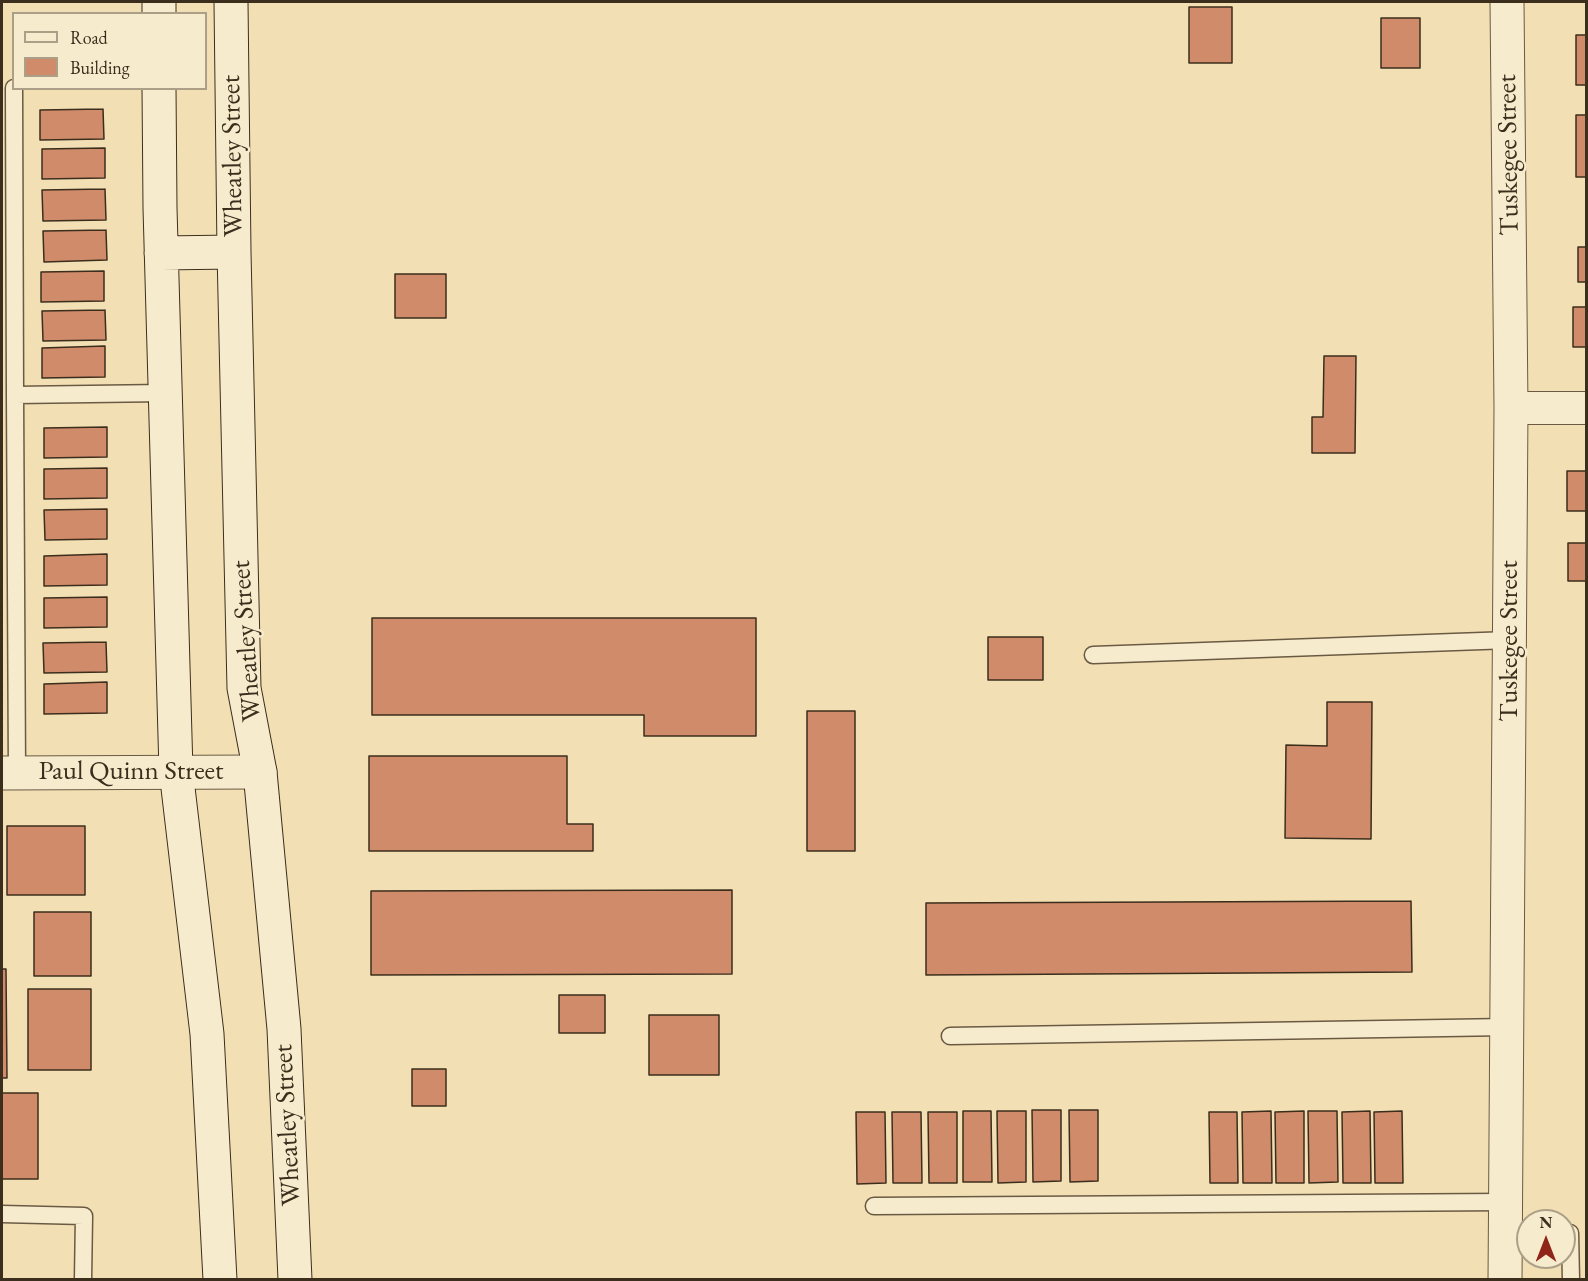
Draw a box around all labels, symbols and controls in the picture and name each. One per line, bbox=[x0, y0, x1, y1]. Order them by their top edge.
legend bbox=[12, 12, 207, 90]
text: Road bbox=[70, 26, 108, 49]
text: Building bbox=[70, 56, 130, 79]
street label: Tuskegee Street bbox=[1491, 74, 1527, 236]
street label: Wheatley Street bbox=[215, 75, 251, 237]
street label: Wheatley Street bbox=[225, 559, 269, 723]
street label: Tuskegee Street bbox=[1494, 560, 1526, 722]
street label: Paul Quinn Street bbox=[38, 756, 224, 788]
street label: Wheatley Street bbox=[268, 1043, 308, 1207]
north arrow bbox=[1516, 1209, 1576, 1269]
text: N bbox=[1540, 1212, 1552, 1233]

